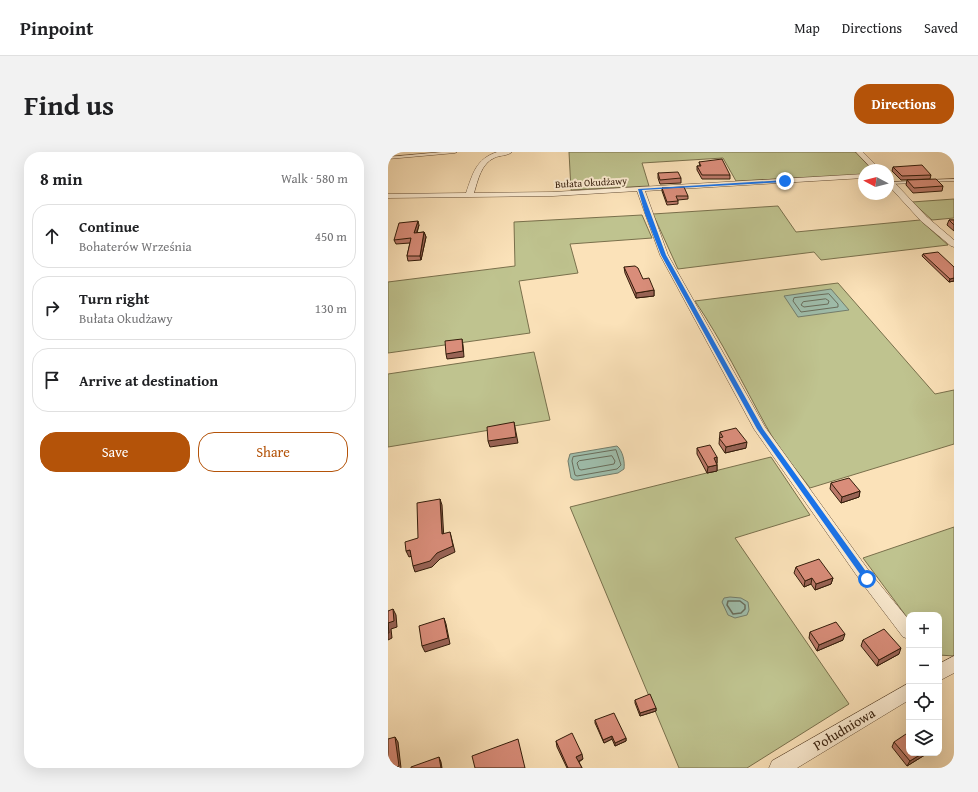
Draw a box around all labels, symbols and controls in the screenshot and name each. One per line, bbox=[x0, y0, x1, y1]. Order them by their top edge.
text: Pinpoint bbox=[20, 14, 93, 42]
text: Map bbox=[794, 18, 820, 38]
text: Directions bbox=[842, 18, 902, 38]
text: Saved bbox=[924, 18, 958, 38]
text: Find us bbox=[24, 84, 114, 125]
button: Directions bbox=[854, 84, 954, 124]
north arrow bbox=[858, 164, 894, 200]
text: 8 min bbox=[40, 166, 82, 191]
text: Walk · 580 m bbox=[281, 169, 348, 188]
route end bbox=[776, 172, 794, 190]
street label: Bułata Okudżawy bbox=[555, 173, 627, 192]
text: Continue bbox=[79, 216, 140, 237]
icon: ahead bbox=[41, 225, 63, 247]
text: 450 m bbox=[315, 227, 347, 246]
text: Bohaterów Września bbox=[79, 237, 192, 256]
text: Turn right bbox=[79, 288, 150, 309]
icon: right bbox=[41, 297, 63, 319]
text: 130 m bbox=[315, 299, 347, 318]
text: Bułata Okudżawy bbox=[79, 309, 173, 328]
icon: arrive bbox=[41, 369, 63, 391]
text: Arrive at destination bbox=[79, 370, 218, 391]
button: Save bbox=[40, 432, 190, 472]
button: Share bbox=[198, 432, 348, 472]
route start bbox=[858, 570, 876, 588]
map controls bbox=[906, 612, 942, 756]
button: + bbox=[906, 612, 942, 648]
button: − bbox=[906, 648, 942, 684]
button: locate bbox=[906, 684, 942, 720]
street label: Południowa bbox=[809, 702, 879, 755]
button: layers bbox=[906, 720, 942, 756]

